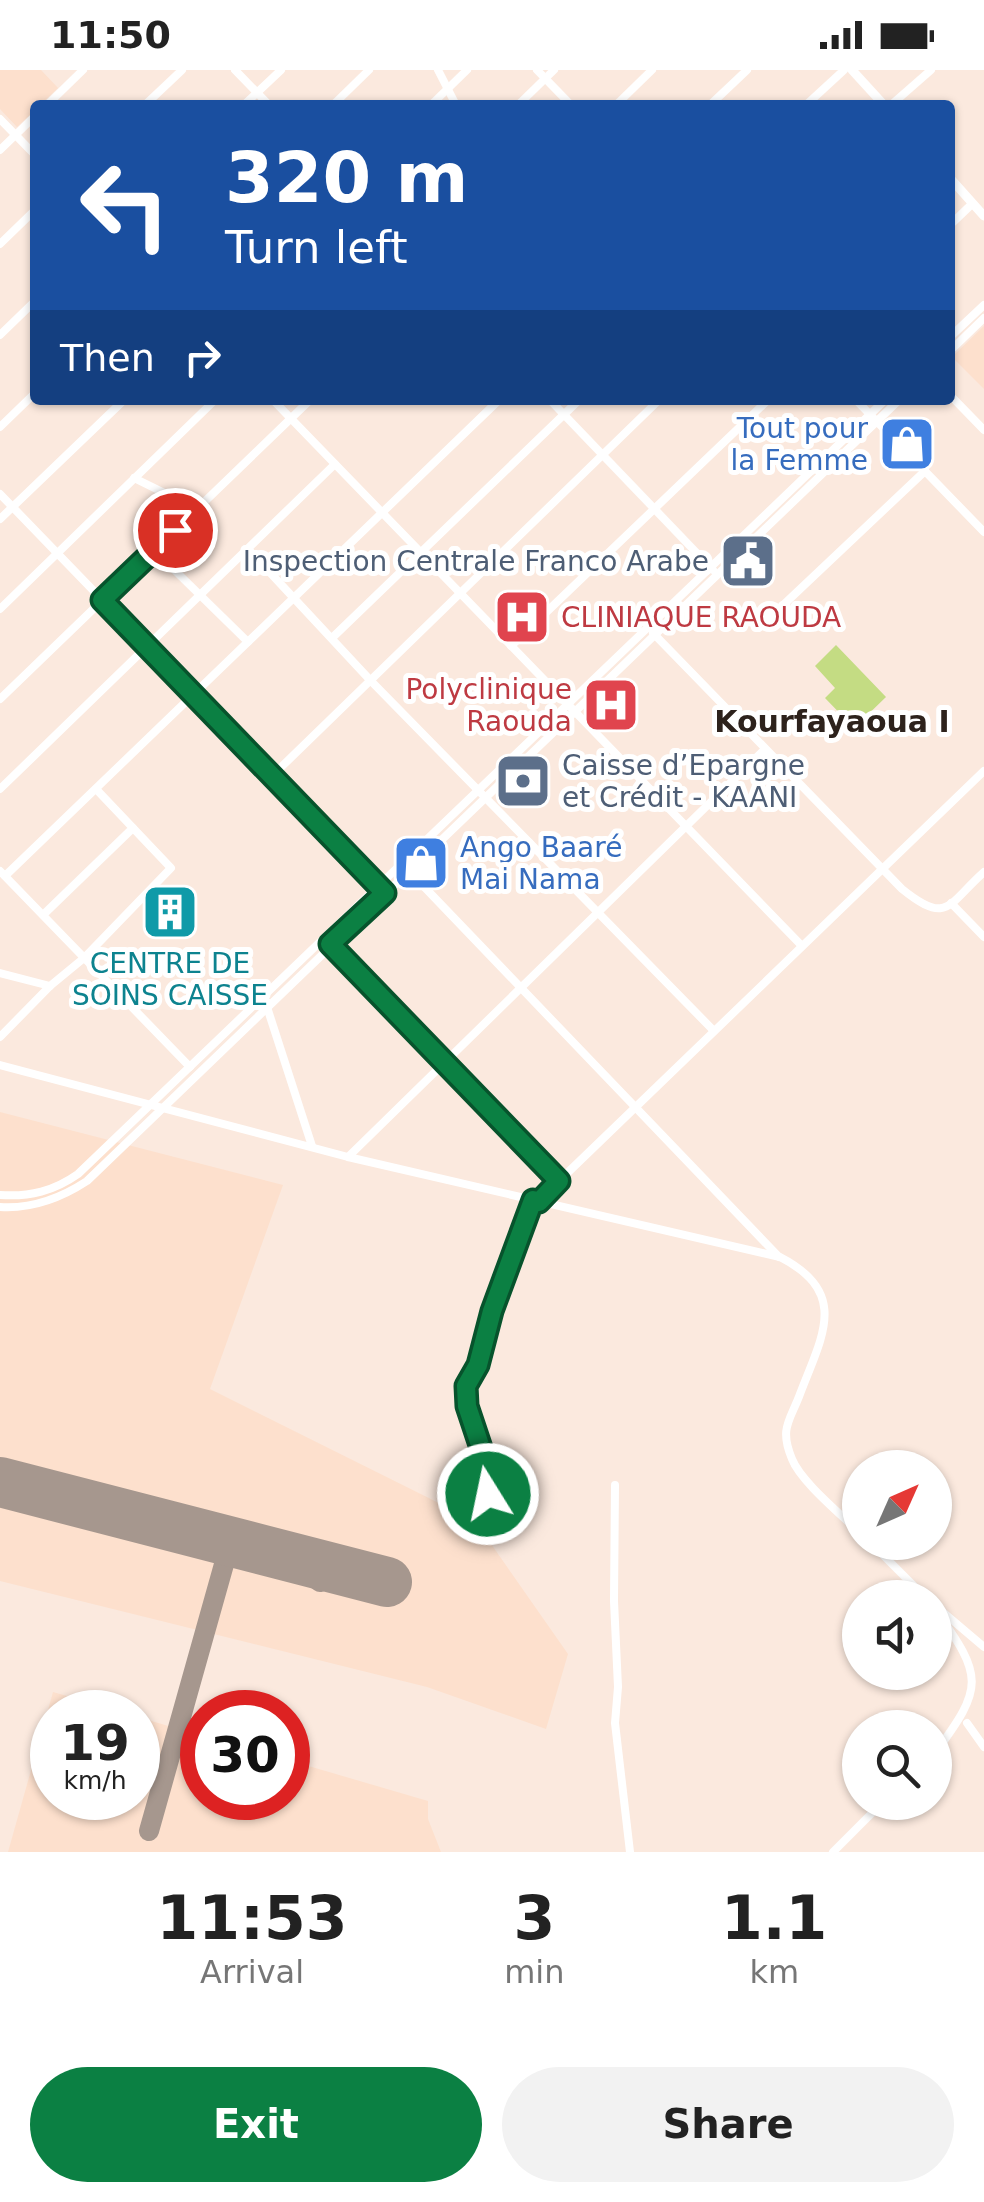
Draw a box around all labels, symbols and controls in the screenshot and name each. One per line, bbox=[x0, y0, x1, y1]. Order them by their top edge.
text: 11:50 bbox=[50, 13, 171, 57]
text: 320 m bbox=[225, 137, 468, 219]
icon: left bbox=[60, 140, 190, 270]
text: Turn left bbox=[225, 221, 408, 274]
icon: right bbox=[175, 330, 230, 385]
text: Then bbox=[60, 336, 155, 380]
place label: Tout pour la Femme bbox=[731, 412, 868, 477]
shop icon: Tout pour la Femme bbox=[877, 414, 937, 474]
pin bbox=[133, 488, 218, 573]
icon: arrive bbox=[148, 503, 203, 558]
public building icon: Inspection Centrale Franco Arabe bbox=[718, 531, 778, 591]
place label: Inspection Centrale Franco Arabe bbox=[243, 545, 709, 578]
hospital icon: CLINIAQUE RAOUDA bbox=[492, 587, 552, 647]
place label: CLINIAQUE RAOUDA bbox=[561, 601, 841, 634]
place label: Polyclinique Raouda bbox=[405, 673, 572, 738]
hospital icon: Polyclinique Raouda bbox=[581, 675, 641, 735]
district label: Kourfayaoua I bbox=[714, 704, 950, 739]
place label: Caisse d’Epargne et Crédit - KAANI bbox=[562, 749, 805, 814]
bank icon: Caisse d’Epargne et Crédit - KAANI bbox=[493, 751, 553, 811]
place label: Ango Baaré Mai Nama bbox=[460, 831, 622, 896]
shop icon: Ango Baaré Mai Nama bbox=[391, 833, 451, 893]
building icon: CENTRE DE SOINS CAISSE bbox=[140, 882, 200, 942]
place label: CENTRE DE SOINS CAISSE bbox=[72, 947, 268, 1012]
position arrow bbox=[436, 1442, 540, 1546]
north arrow bbox=[842, 1450, 952, 1560]
map controls bbox=[842, 1450, 952, 1820]
button: sound bbox=[842, 1580, 952, 1690]
speed limit sign: 30 bbox=[180, 1690, 310, 1820]
button: search bbox=[842, 1710, 952, 1820]
text: 19 bbox=[60, 1714, 130, 1772]
text: km/h bbox=[63, 1766, 127, 1795]
text: 11:53 bbox=[157, 1883, 348, 1953]
text: 3 bbox=[513, 1883, 555, 1953]
text: 1.1 bbox=[721, 1883, 827, 1953]
text: Arrival bbox=[200, 1953, 304, 1991]
text: min bbox=[504, 1953, 565, 1991]
text: km bbox=[749, 1953, 799, 1991]
button: Exit bbox=[30, 2067, 482, 2182]
button: Share bbox=[502, 2067, 954, 2182]

